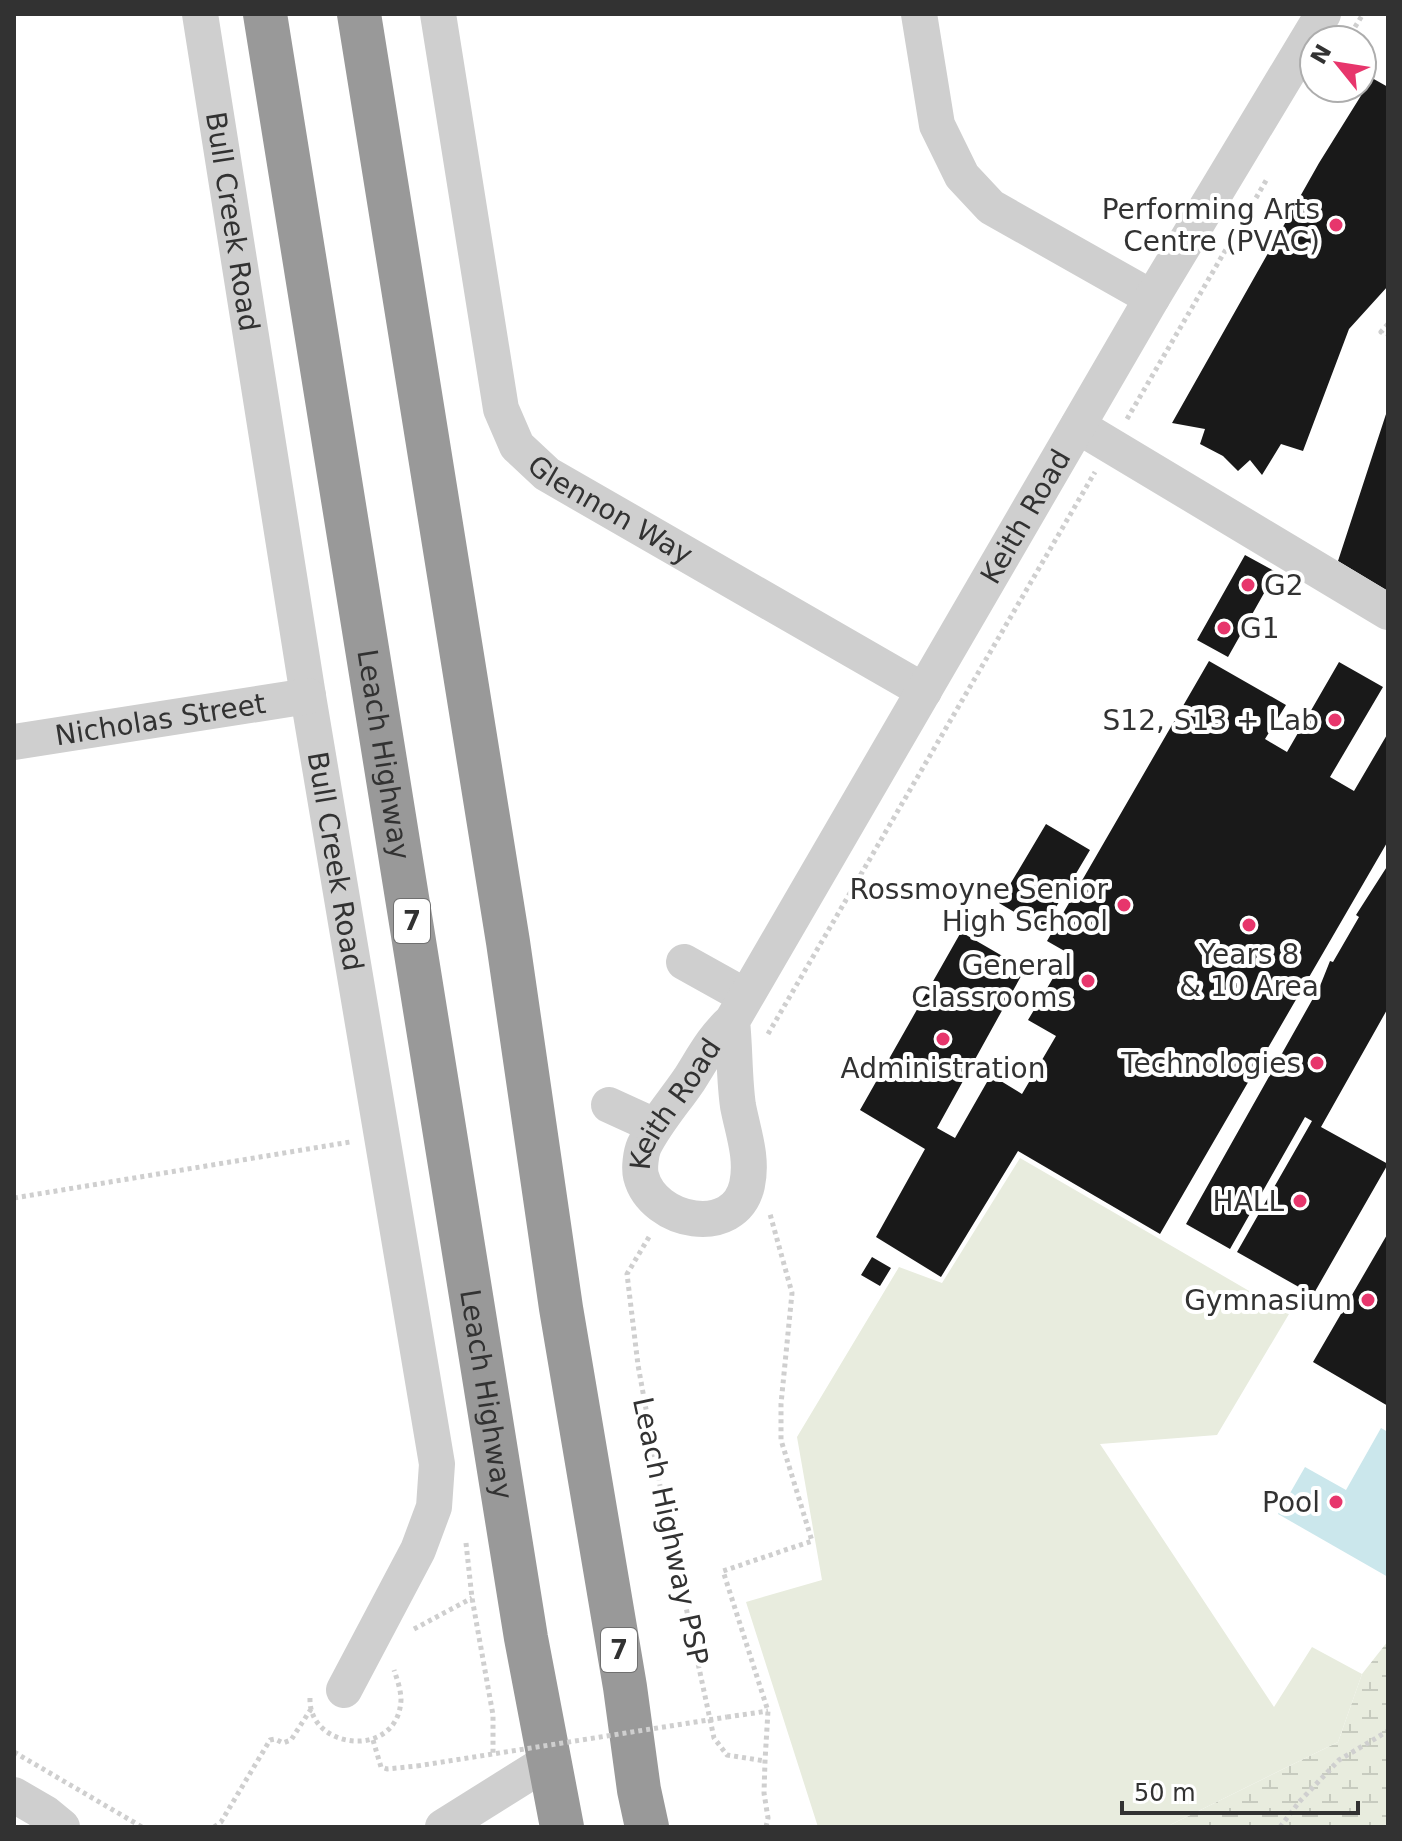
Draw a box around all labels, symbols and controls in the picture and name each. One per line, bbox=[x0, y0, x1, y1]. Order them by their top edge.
north arrow bbox=[1298, 24, 1378, 104]
text: N bbox=[1306, 40, 1337, 68]
street label: Bull Creek Road bbox=[199, 109, 266, 334]
place label: Performing Arts Centre (PVAC) bbox=[1102, 193, 1320, 258]
marker: Performing Arts Centre (PVAC) bbox=[1327, 216, 1345, 234]
street label: Keith Road bbox=[974, 443, 1078, 590]
street label: Glennon Way bbox=[521, 449, 698, 571]
place label: G2 bbox=[1264, 569, 1304, 602]
marker: G2 bbox=[1239, 576, 1257, 594]
place label: G1 bbox=[1240, 612, 1280, 645]
marker: G1 bbox=[1215, 619, 1233, 637]
street label: Leach Highway bbox=[350, 647, 417, 862]
street label: Nicholas Street bbox=[53, 687, 268, 752]
place label: S12, S13 + Lab bbox=[1103, 704, 1319, 737]
marker: S12, S13 + Lab bbox=[1326, 711, 1344, 729]
street label: Bull Creek Road bbox=[301, 749, 370, 973]
place label: Rossmoyne Senior High School bbox=[849, 873, 1108, 938]
marker: Rossmoyne Senior High School bbox=[1115, 896, 1133, 914]
road number: 7 bbox=[394, 899, 430, 943]
marker: Years 8 & 10 Area bbox=[1240, 916, 1258, 934]
place label: Years 8 & 10 Area bbox=[1179, 938, 1319, 1003]
place label: General Classrooms bbox=[911, 949, 1072, 1014]
marker: General Classrooms bbox=[1079, 972, 1097, 990]
marker: Administration bbox=[934, 1030, 952, 1048]
street label: Keith Road bbox=[624, 1032, 728, 1171]
place label: Technologies bbox=[1120, 1047, 1301, 1080]
place label: Administration bbox=[841, 1052, 1045, 1085]
marker: Technologies bbox=[1308, 1054, 1326, 1072]
place label: HALL bbox=[1213, 1185, 1284, 1218]
marker: HALL bbox=[1291, 1192, 1309, 1210]
place label: Gymnasium bbox=[1184, 1284, 1352, 1317]
street label: Leach Highway bbox=[453, 1287, 519, 1502]
marker: Gymnasium bbox=[1359, 1291, 1377, 1309]
street label: Leach Highway PSP bbox=[626, 1394, 715, 1668]
place label: Pool bbox=[1262, 1486, 1320, 1519]
marker: Pool bbox=[1327, 1493, 1345, 1511]
road number: 7 bbox=[601, 1628, 637, 1672]
scale bar bbox=[1122, 1765, 1358, 1815]
text: 50 m bbox=[1134, 1779, 1196, 1807]

